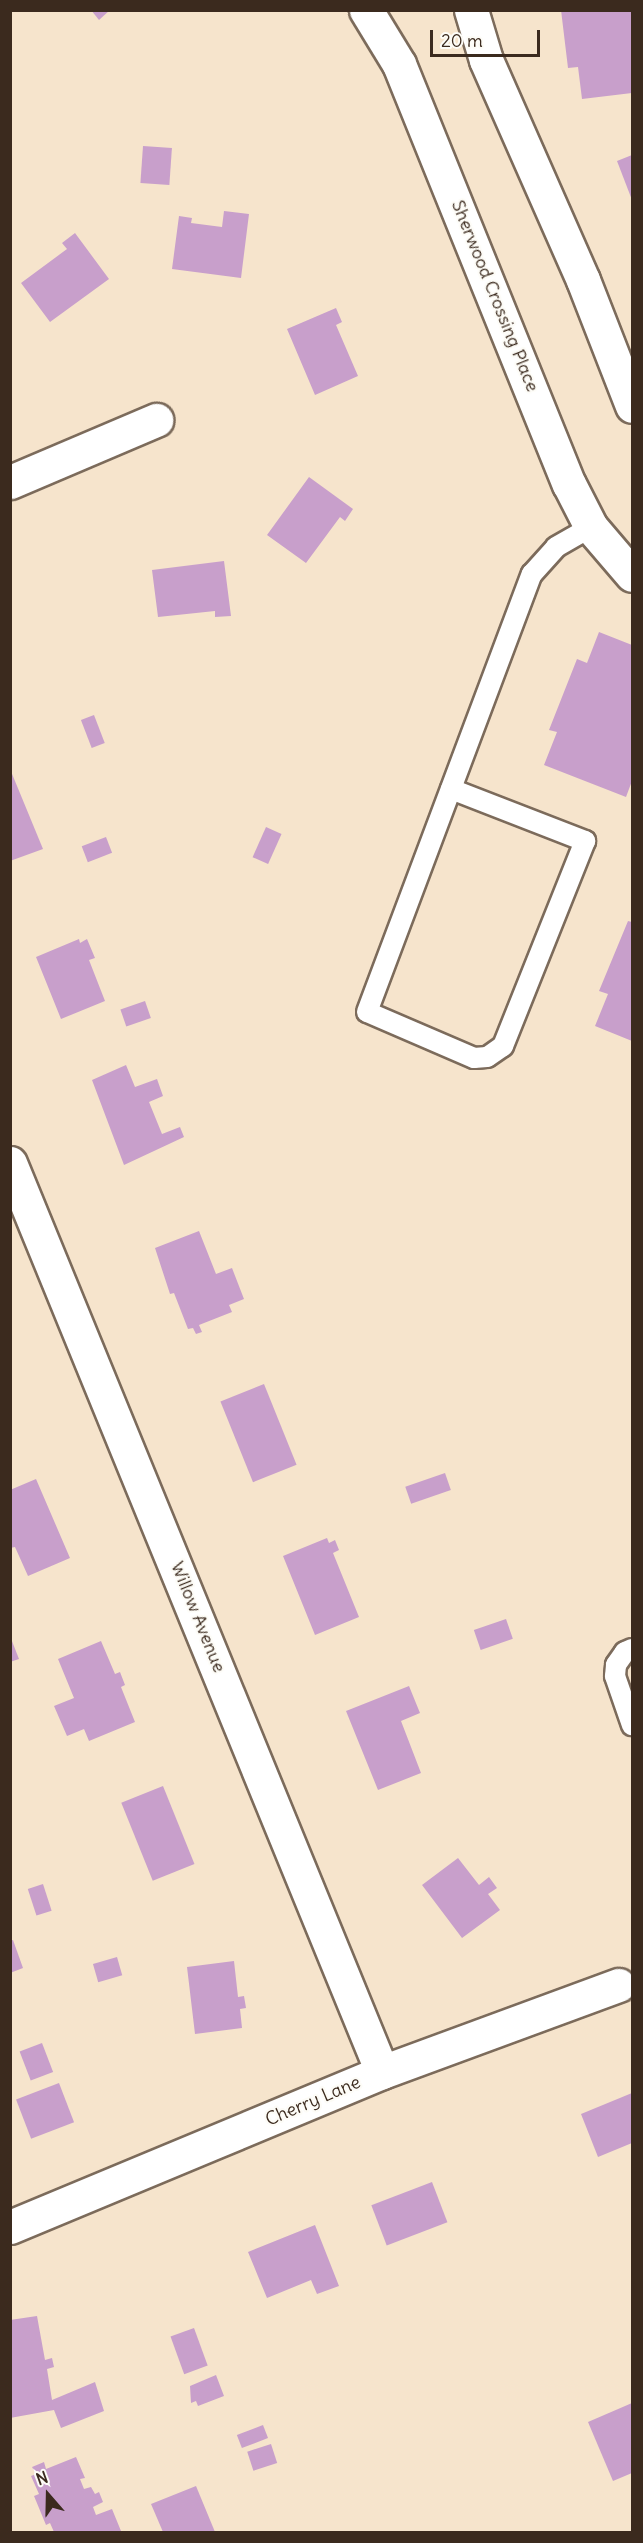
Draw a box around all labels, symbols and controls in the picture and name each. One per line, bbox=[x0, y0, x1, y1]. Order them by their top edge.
scale bar bbox=[433, 18, 542, 56]
text: 20 m bbox=[441, 29, 483, 52]
street label: Sherwood Crossing Place bbox=[447, 197, 543, 395]
street label: Willow Avenue bbox=[166, 1559, 230, 1675]
street label: Cherry Lane bbox=[262, 2071, 364, 2131]
north arrow bbox=[18, 2465, 78, 2525]
text: N bbox=[33, 2467, 50, 2489]

